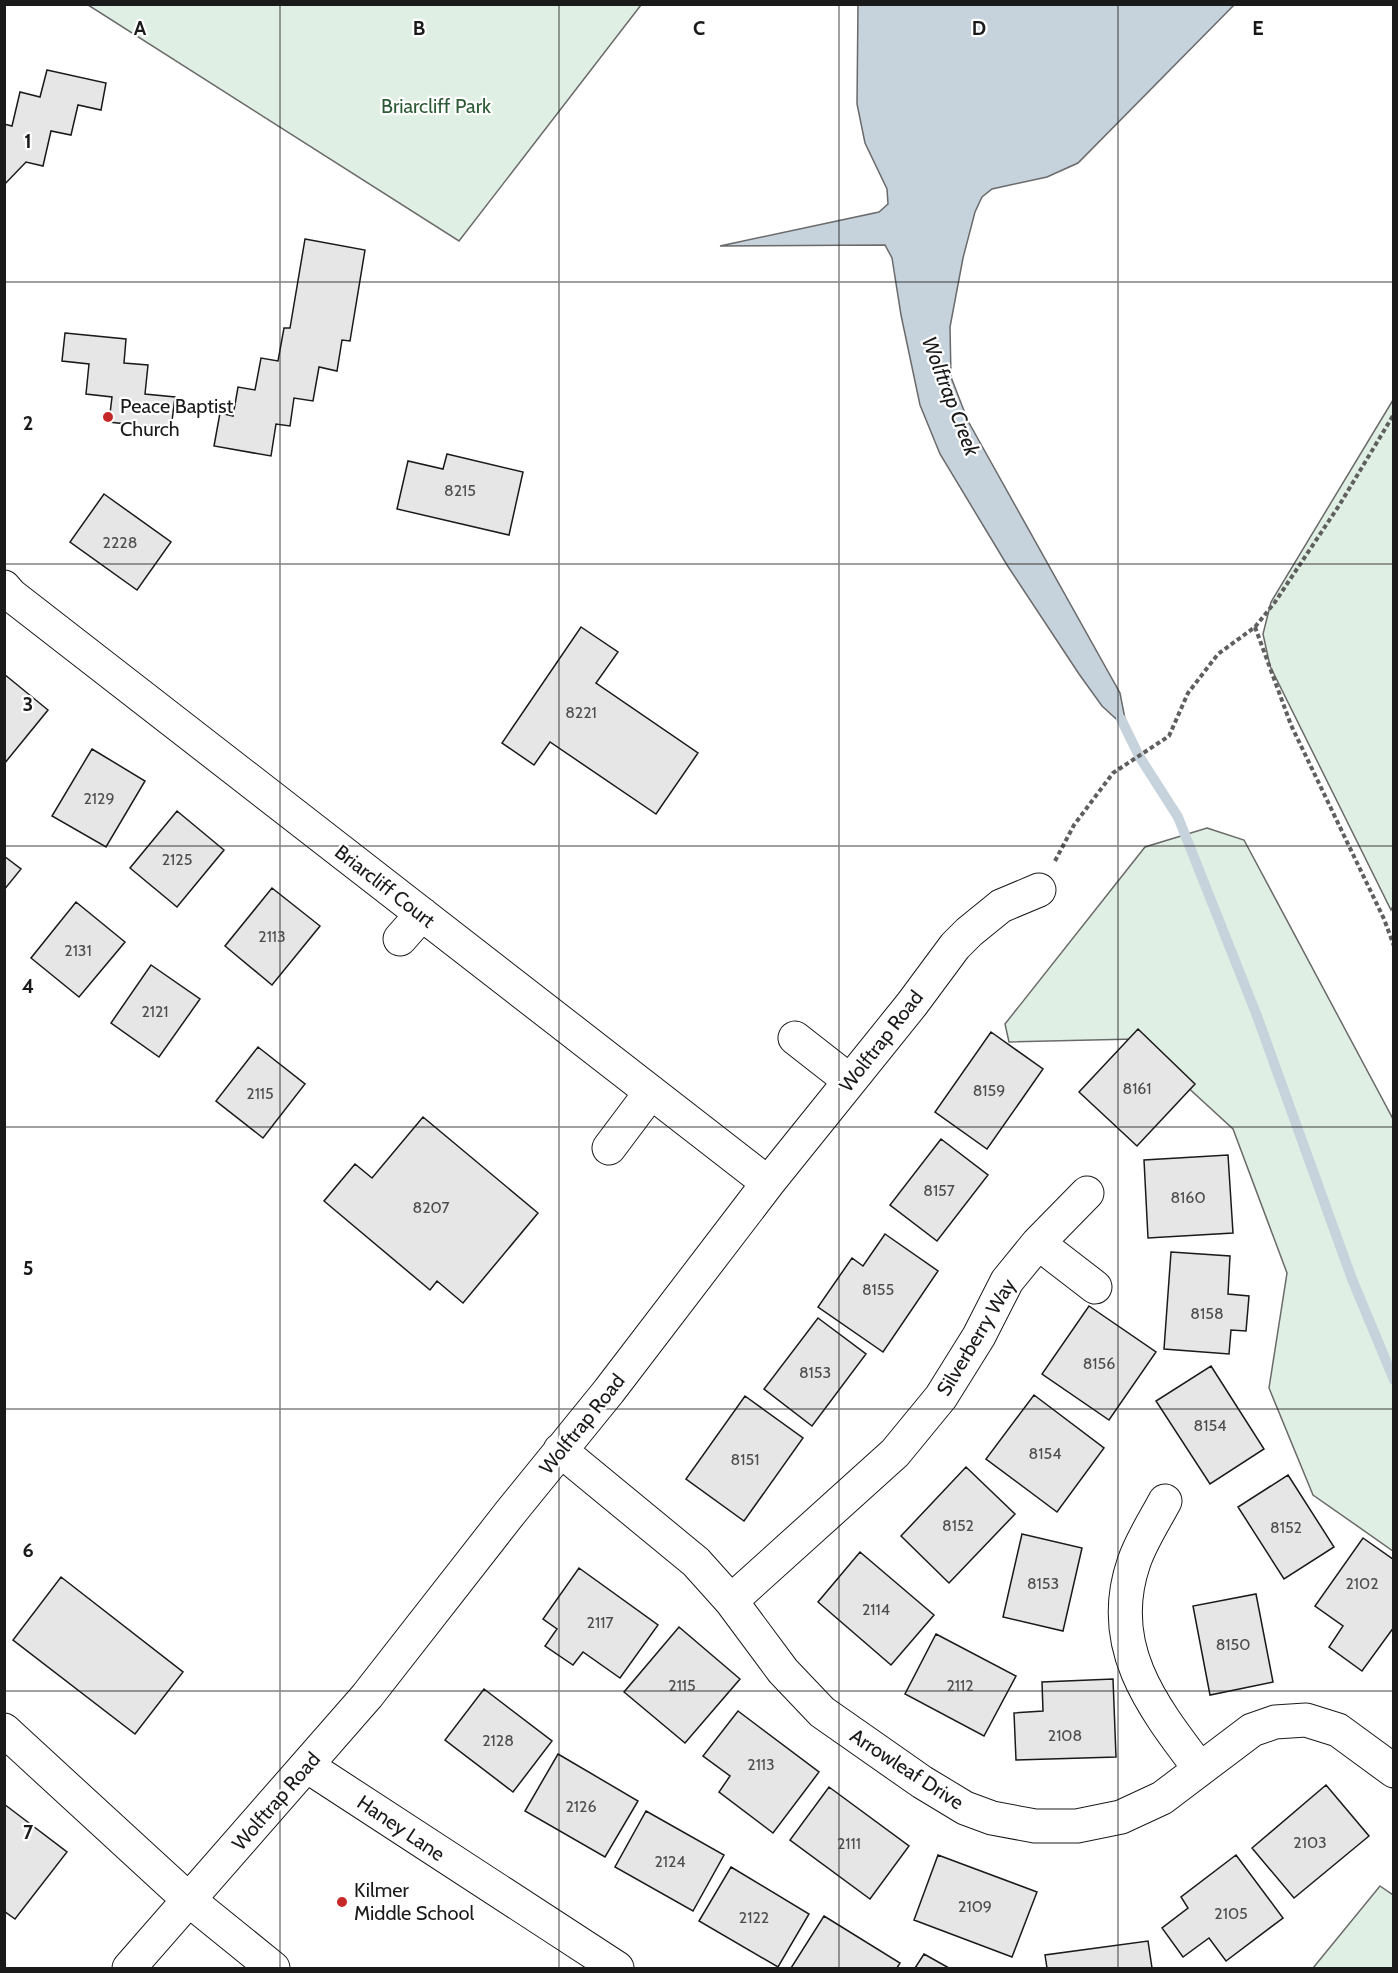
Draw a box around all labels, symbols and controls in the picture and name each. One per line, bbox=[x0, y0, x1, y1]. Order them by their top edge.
text: A bbox=[134, 16, 147, 40]
text: B bbox=[413, 16, 425, 40]
text: C bbox=[693, 16, 705, 40]
text: D bbox=[972, 16, 986, 40]
text: E bbox=[1252, 16, 1264, 40]
park label: Briarcliff Park bbox=[381, 94, 491, 118]
text: 1 bbox=[24, 129, 32, 153]
water label: Wolftrap Creek bbox=[917, 333, 986, 460]
place label: Peace Baptist Church bbox=[120, 394, 233, 441]
marker: Peace Baptist Church bbox=[101, 410, 115, 424]
text: 2 bbox=[23, 411, 33, 435]
house number: 8215 bbox=[444, 481, 476, 500]
house number: 2228 bbox=[103, 533, 137, 552]
text: 3 bbox=[23, 692, 33, 716]
house number: 8221 bbox=[565, 703, 597, 722]
house number: 2129 bbox=[83, 789, 115, 808]
street label: Briarcliff Court bbox=[330, 839, 440, 933]
house number: 2125 bbox=[162, 850, 192, 869]
house number: 2113 bbox=[258, 927, 286, 946]
house number: 2131 bbox=[64, 941, 92, 960]
text: 4 bbox=[22, 974, 34, 998]
street label: Wolftrap Road bbox=[834, 986, 928, 1096]
house number: 2121 bbox=[141, 1002, 169, 1021]
house number: 8161 bbox=[1122, 1079, 1152, 1098]
house number: 8159 bbox=[973, 1081, 1005, 1100]
house number: 2115 bbox=[246, 1084, 274, 1103]
house number: 8157 bbox=[923, 1181, 955, 1200]
house number: 8160 bbox=[1170, 1188, 1206, 1207]
house number: 8207 bbox=[412, 1198, 450, 1217]
text: 5 bbox=[23, 1256, 33, 1280]
street label: Silverberry Way bbox=[932, 1274, 1020, 1400]
house number: 8155 bbox=[862, 1280, 894, 1299]
house number: 8158 bbox=[1190, 1304, 1224, 1323]
house number: 8156 bbox=[1083, 1354, 1115, 1373]
house number: 8153 bbox=[799, 1363, 831, 1382]
street label: Wolftrap Road bbox=[534, 1369, 630, 1479]
house number: 8154 bbox=[1194, 1416, 1226, 1435]
house number: 8154 bbox=[1029, 1444, 1061, 1463]
house number: 8151 bbox=[731, 1450, 759, 1469]
house number: 8152 bbox=[942, 1516, 974, 1535]
house number: 8152 bbox=[1270, 1518, 1302, 1537]
text: 6 bbox=[22, 1538, 34, 1562]
house number: 8153 bbox=[1027, 1574, 1059, 1593]
house number: 2102 bbox=[1345, 1574, 1379, 1593]
house number: 2114 bbox=[862, 1600, 890, 1619]
house number: 2117 bbox=[587, 1613, 613, 1632]
house number: 8150 bbox=[1216, 1635, 1250, 1654]
house number: 2115 bbox=[668, 1676, 696, 1695]
house number: 2112 bbox=[946, 1676, 974, 1695]
street label: Arrowleaf Drive bbox=[846, 1723, 968, 1815]
house number: 2108 bbox=[1048, 1726, 1082, 1745]
house number: 2128 bbox=[482, 1731, 514, 1750]
street label: Wolftrap Road bbox=[227, 1747, 325, 1855]
house number: 2113 bbox=[747, 1755, 775, 1774]
street label: Haney Lane bbox=[353, 1790, 449, 1866]
house number: 2126 bbox=[565, 1797, 597, 1816]
text: 7 bbox=[23, 1820, 34, 1844]
house number: 2103 bbox=[1293, 1833, 1327, 1852]
house number: 2111 bbox=[837, 1834, 861, 1853]
house number: 2124 bbox=[654, 1852, 686, 1871]
place label: Kilmer Middle School bbox=[354, 1878, 474, 1925]
marker: Kilmer Middle School bbox=[335, 1895, 349, 1909]
house number: 2109 bbox=[958, 1897, 992, 1916]
house number: 2105 bbox=[1214, 1904, 1248, 1923]
house number: 2122 bbox=[739, 1908, 769, 1927]

